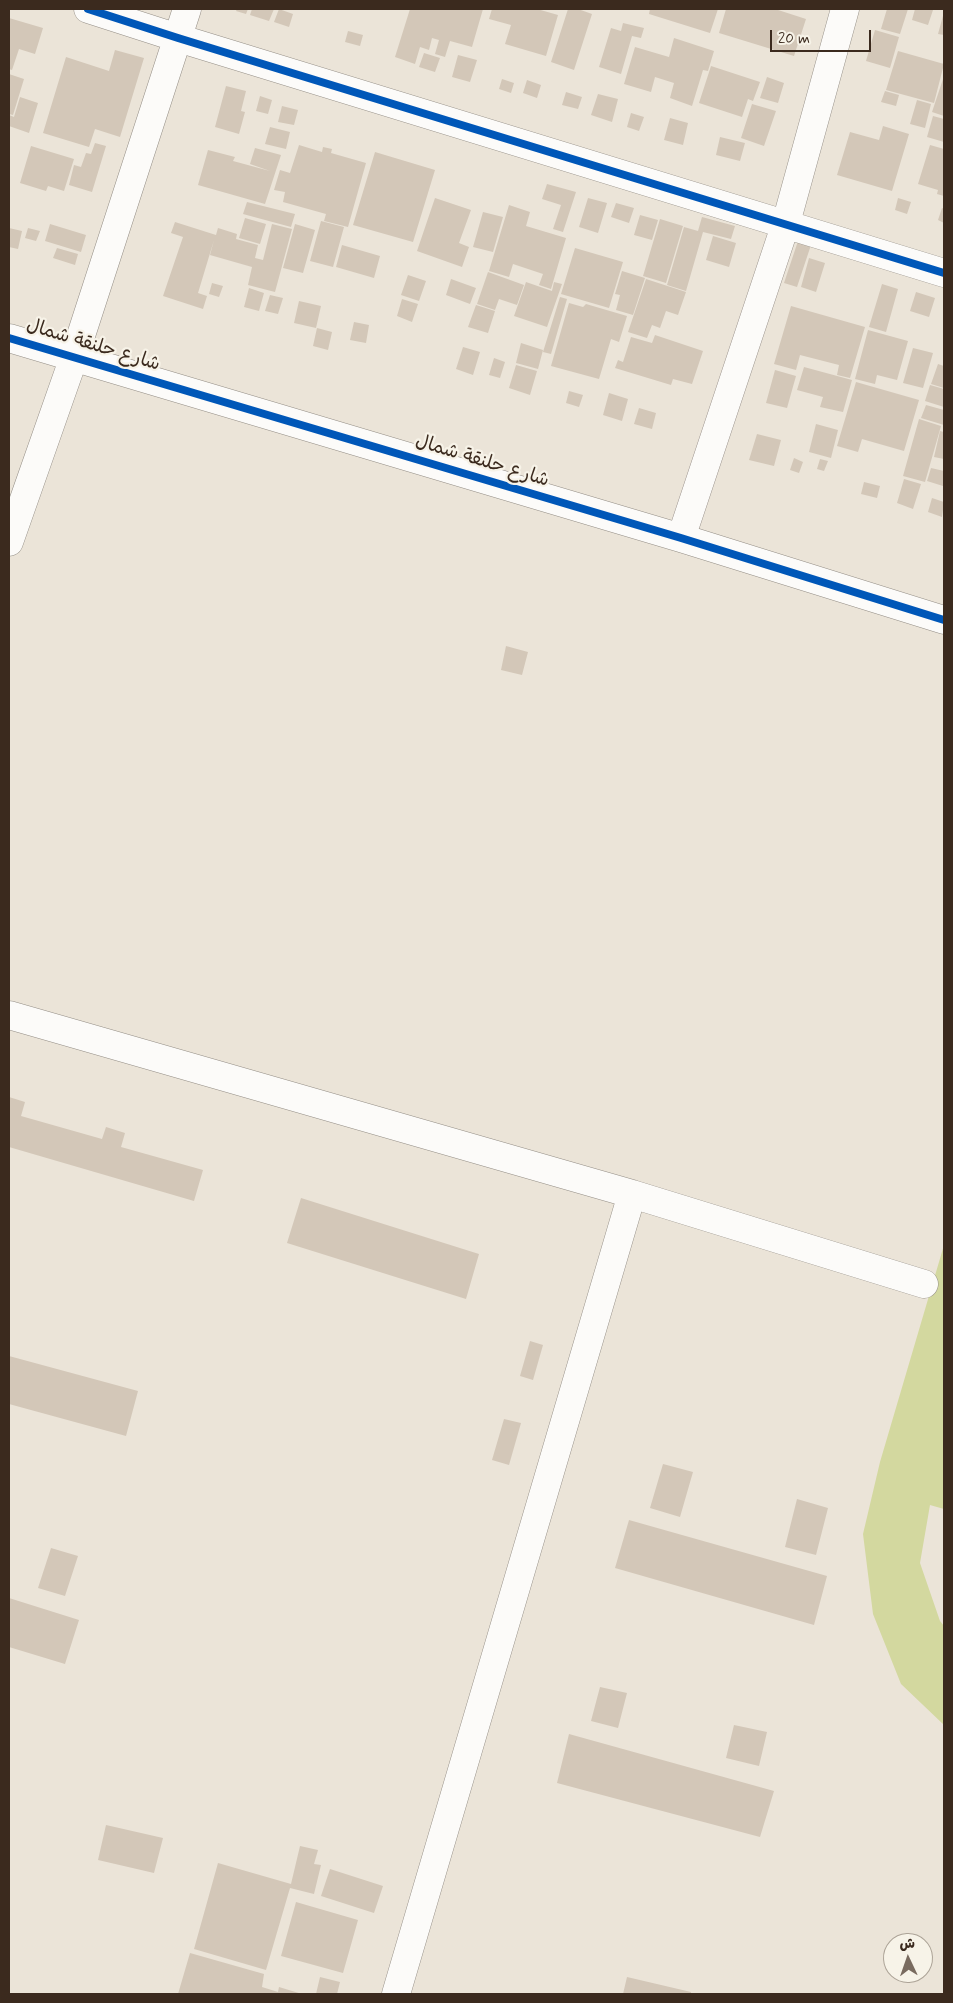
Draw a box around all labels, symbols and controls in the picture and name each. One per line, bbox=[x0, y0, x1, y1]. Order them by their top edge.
scale bar bbox=[773, 20, 874, 52]
text: 20 m bbox=[778, 29, 810, 49]
street label: شارع حلنقة شمال bbox=[23, 315, 163, 377]
street label: شارع حلنقة شمال bbox=[412, 431, 552, 493]
north arrow bbox=[883, 1933, 933, 1983]
text: ش bbox=[899, 1935, 915, 1953]

